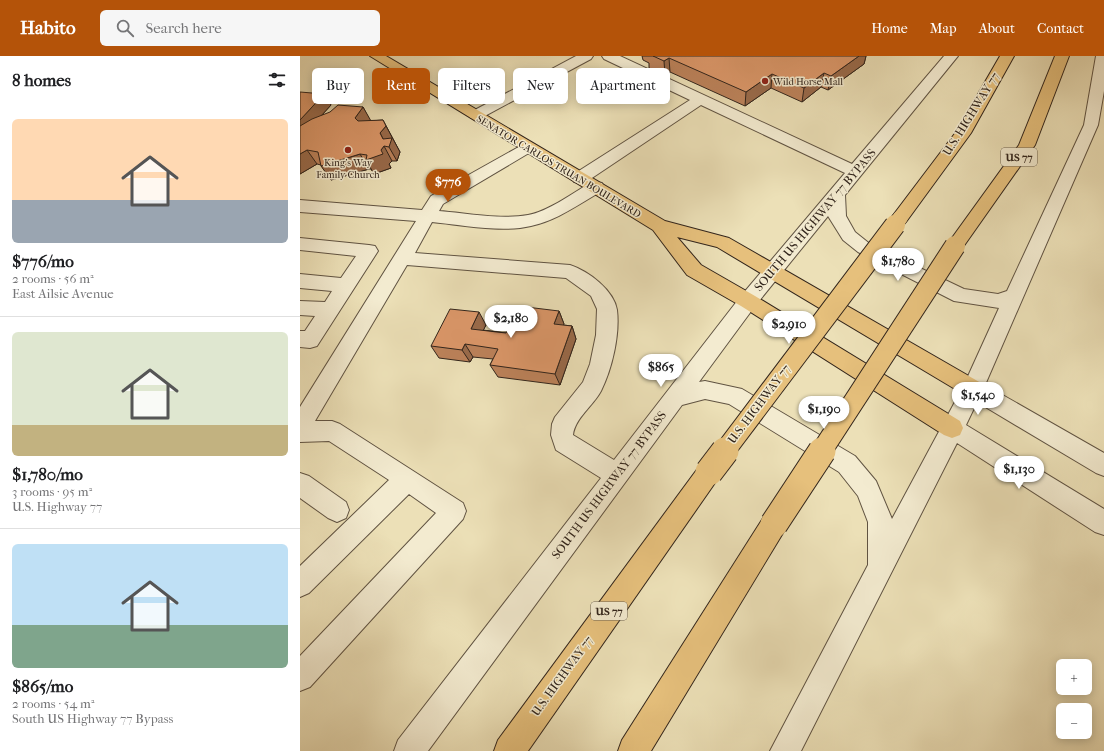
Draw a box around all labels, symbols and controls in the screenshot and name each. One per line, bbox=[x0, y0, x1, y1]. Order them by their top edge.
search box bbox=[100, 10, 380, 46]
text: Habito bbox=[20, 17, 76, 39]
icon: search bbox=[114, 17, 136, 39]
text: Search here bbox=[146, 19, 222, 37]
text: Home bbox=[871, 20, 908, 37]
text: Map bbox=[930, 20, 957, 37]
text: About bbox=[979, 20, 1015, 37]
text: Contact bbox=[1037, 20, 1084, 37]
chip: Buy bbox=[312, 68, 364, 104]
chip: Rent bbox=[372, 68, 430, 104]
chip: Filters bbox=[438, 68, 505, 104]
chip: New bbox=[513, 68, 568, 104]
chip: Apartment bbox=[576, 68, 670, 104]
icon: filters bbox=[266, 69, 288, 91]
text: 8 homes bbox=[12, 70, 71, 90]
street label: U.S. HIGHWAY 77 bbox=[940, 70, 1002, 158]
marker: Wild Horse Mall bbox=[760, 76, 770, 86]
place label: Wild Horse Mall bbox=[772, 76, 843, 88]
street label: SENATOR CARLOS TRUAN BOULEVARD bbox=[474, 113, 643, 221]
icon: home bbox=[114, 145, 186, 217]
marker: King's Way Family Church bbox=[343, 145, 353, 155]
street label: SOUTH US HIGHWAY 77 BYPASS bbox=[751, 146, 879, 294]
road number: US 77 bbox=[1001, 148, 1037, 166]
place label: King's Way Family Church bbox=[316, 157, 380, 181]
pin: $776 bbox=[424, 169, 472, 203]
text: $776 bbox=[435, 174, 461, 189]
pin: $1,780 bbox=[865, 248, 931, 282]
text: $776/mo bbox=[12, 251, 74, 271]
text: $1,780 bbox=[881, 253, 915, 268]
text: 2 rooms · 56 m² bbox=[12, 271, 94, 286]
text: East Ailsie Avenue bbox=[12, 286, 114, 301]
pin: $2,180 bbox=[478, 305, 544, 339]
text: $2,180 bbox=[494, 310, 528, 325]
pin: $2,910 bbox=[756, 311, 822, 345]
text: $2,910 bbox=[772, 316, 806, 331]
pin: $865 bbox=[637, 354, 685, 388]
icon: home bbox=[114, 358, 186, 430]
text: $865 bbox=[648, 359, 674, 374]
street label: U.S. HIGHWAY 77 bbox=[725, 361, 793, 446]
pin: $1,540 bbox=[945, 382, 1011, 416]
text: $1,540 bbox=[961, 387, 995, 402]
pin: $1,190 bbox=[791, 396, 857, 430]
text: $1,190 bbox=[807, 401, 841, 416]
street label: SOUTH US HIGHWAY 77 BYPASS bbox=[549, 408, 669, 562]
pin: $1,130 bbox=[986, 456, 1052, 490]
text: $1,130 bbox=[1003, 461, 1035, 476]
text: $1,780/mo bbox=[12, 464, 83, 484]
text: 3 rooms · 95 m² bbox=[12, 484, 92, 499]
text: U.S. Highway 77 bbox=[12, 499, 102, 514]
icon: home bbox=[114, 570, 186, 642]
road number: US 77 bbox=[591, 602, 627, 620]
street label: U.S. HIGHWAY 77 bbox=[528, 633, 596, 719]
map controls bbox=[1056, 659, 1092, 739]
button: + bbox=[1056, 659, 1092, 695]
text: $865/mo bbox=[12, 676, 73, 696]
text: 2 rooms · 54 m² bbox=[12, 696, 94, 711]
button: − bbox=[1056, 703, 1092, 739]
text: South US Highway 77 Bypass bbox=[12, 711, 173, 726]

